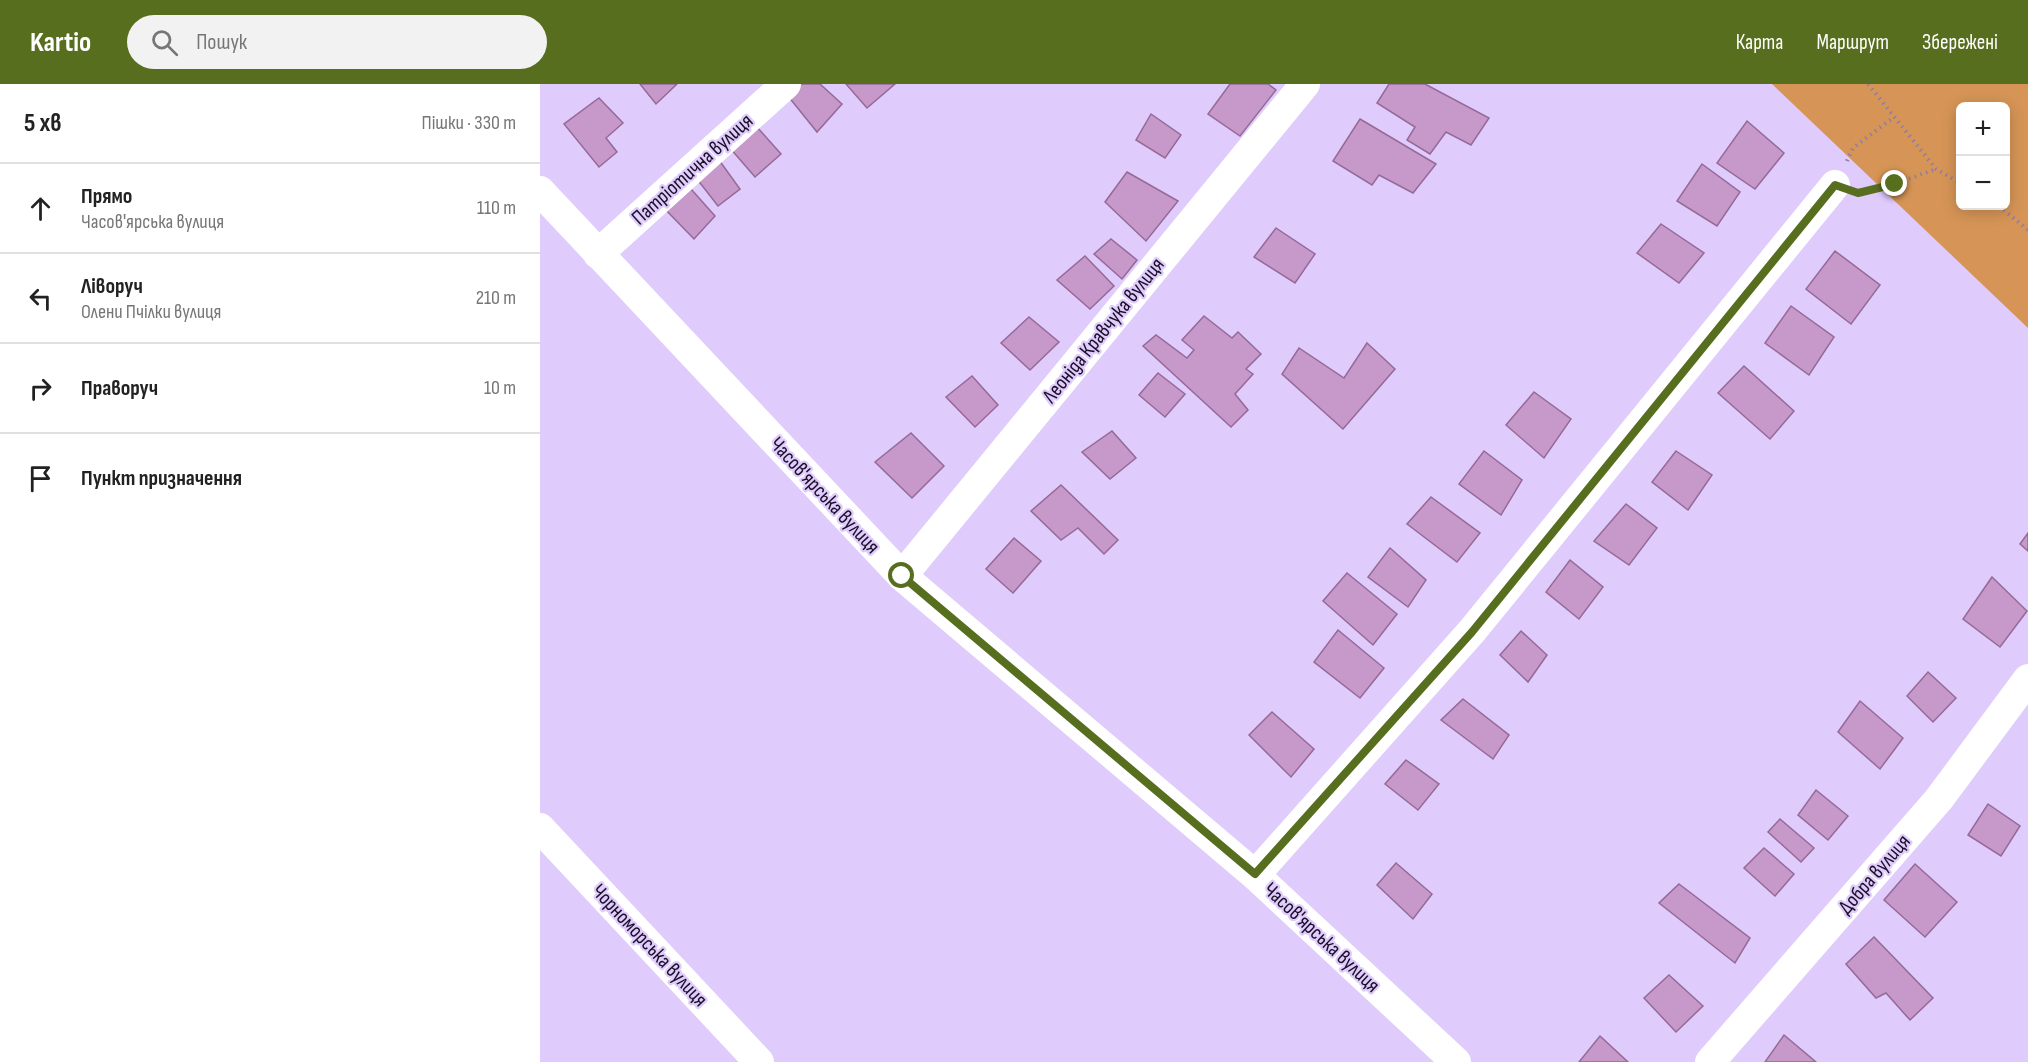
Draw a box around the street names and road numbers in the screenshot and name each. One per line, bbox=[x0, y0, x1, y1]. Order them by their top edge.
street label: Патріотична вулиця bbox=[627, 108, 758, 230]
street label: Леоніда Кравчука вулиця bbox=[1036, 253, 1170, 409]
street label: Часов'ярська вулиця bbox=[764, 432, 885, 559]
street label: Добра вулиця bbox=[1833, 829, 1916, 919]
street label: Часов'ярська вулиця bbox=[1258, 877, 1385, 998]
street label: Чорноморська вулиця bbox=[586, 879, 713, 1012]

